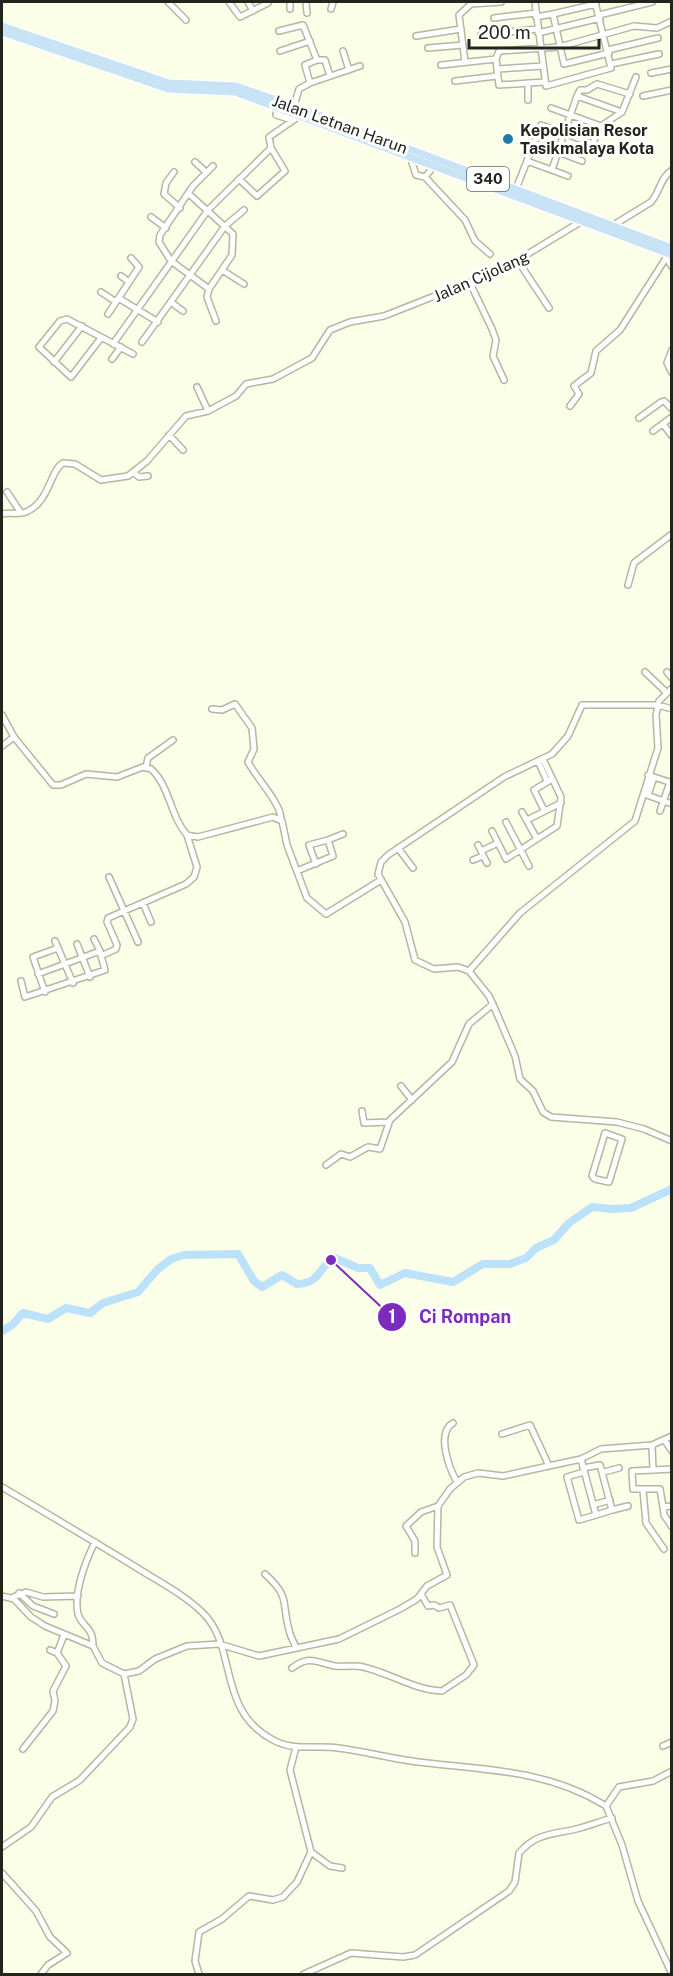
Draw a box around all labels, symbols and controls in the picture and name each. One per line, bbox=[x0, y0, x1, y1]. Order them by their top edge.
scale bar bbox=[469, 12, 600, 50]
text: 200 m bbox=[478, 22, 531, 43]
street label: Jalan Letnan Harun bbox=[270, 91, 410, 158]
place label: Kepolisian Resor Tasikmalaya Kota bbox=[520, 121, 654, 158]
marker: Kepolisian Resor Tasikmalaya Kota bbox=[501, 132, 515, 146]
road number: 340 bbox=[467, 167, 509, 191]
street label: Jalan Cijolang bbox=[430, 247, 532, 306]
callout: Ci Rompan bbox=[377, 1299, 523, 1335]
text: 1 bbox=[388, 1306, 396, 1327]
text: Ci Rompan bbox=[419, 1306, 511, 1327]

